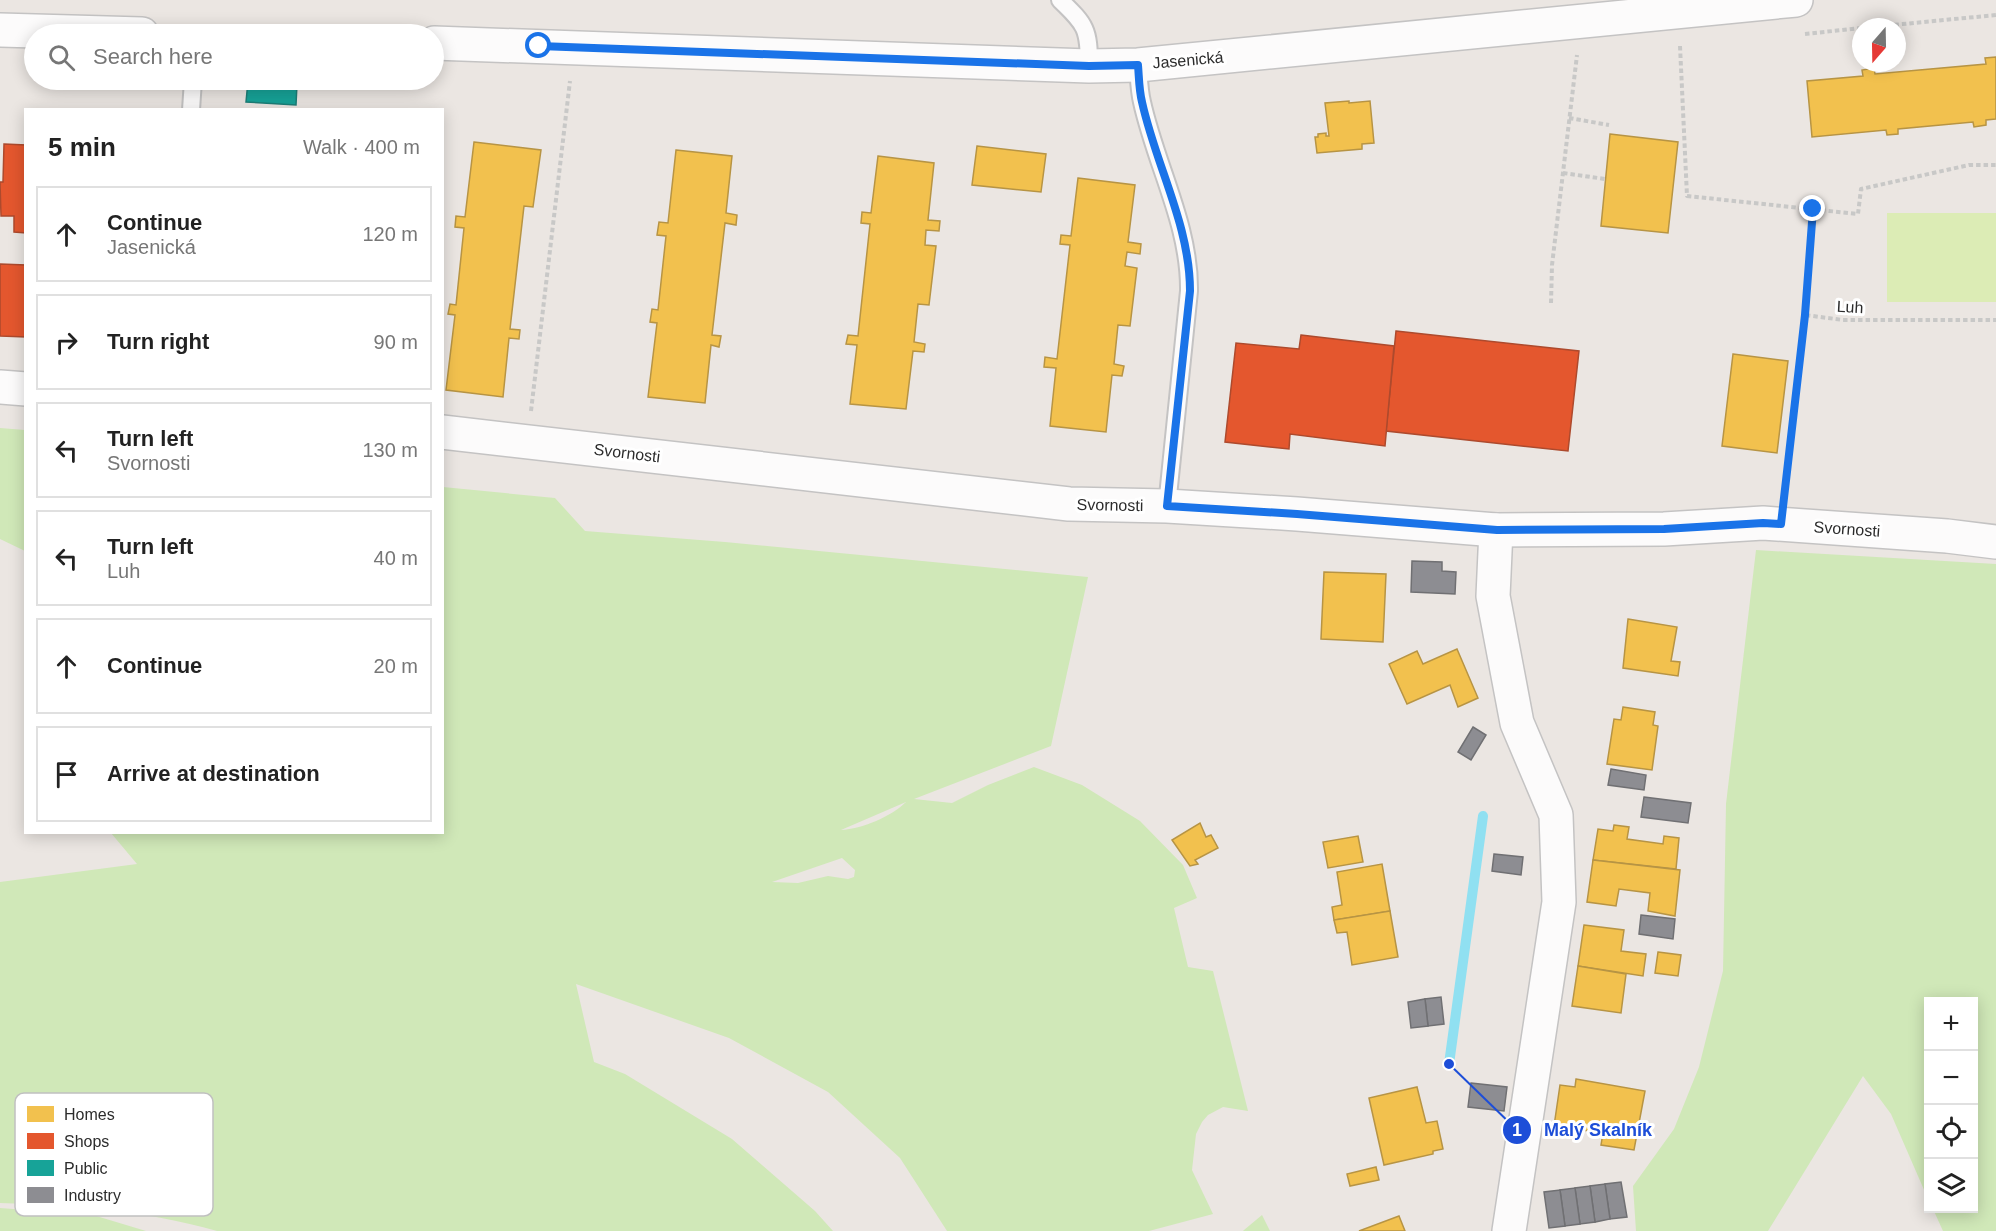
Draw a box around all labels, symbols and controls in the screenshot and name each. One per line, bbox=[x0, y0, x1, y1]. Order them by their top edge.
north arrow bbox=[1852, 18, 1906, 72]
search box bbox=[24, 24, 444, 90]
route start bbox=[525, 32, 551, 58]
icon: search bbox=[45, 41, 78, 74]
text: Search here bbox=[93, 44, 213, 69]
street label: Jasenická bbox=[1152, 48, 1224, 72]
text: 5 min bbox=[48, 132, 116, 162]
text: Walk · 400 m bbox=[303, 136, 420, 158]
route end bbox=[1799, 195, 1825, 221]
text: Continue bbox=[107, 210, 202, 235]
icon: ahead bbox=[50, 218, 83, 251]
text: 120 m bbox=[362, 223, 418, 245]
text: Jasenická bbox=[107, 236, 196, 258]
street label: Luh bbox=[1836, 298, 1864, 316]
icon: right bbox=[50, 326, 83, 359]
text: Turn right bbox=[107, 329, 209, 354]
text: 90 m bbox=[374, 331, 418, 353]
text: Turn left bbox=[107, 426, 193, 451]
icon: left bbox=[50, 434, 83, 467]
text: 130 m bbox=[362, 439, 418, 461]
street label: Svornosti bbox=[593, 440, 661, 466]
text: Svornosti bbox=[107, 452, 190, 474]
street label: Svornosti bbox=[1077, 496, 1143, 514]
street label: Svornosti bbox=[1813, 518, 1881, 540]
text: Turn left bbox=[107, 534, 193, 559]
icon: left bbox=[50, 542, 83, 575]
text: 40 m bbox=[374, 547, 418, 569]
text: Luh bbox=[107, 560, 140, 582]
icon: ahead bbox=[50, 650, 83, 683]
text: Continue bbox=[107, 653, 202, 678]
text: 20 m bbox=[374, 655, 418, 677]
icon: arrive bbox=[50, 758, 83, 791]
text: Arrive at destination bbox=[107, 761, 320, 786]
map controls bbox=[1924, 997, 1978, 1213]
button: + bbox=[1924, 997, 1978, 1051]
button: − bbox=[1924, 1051, 1978, 1105]
legend bbox=[15, 1093, 213, 1216]
button: locate bbox=[1924, 1105, 1978, 1159]
text: Homes bbox=[64, 1106, 115, 1123]
callout: Malý Skalník bbox=[1502, 1112, 1664, 1148]
text: 1 bbox=[1512, 1120, 1522, 1140]
text: Malý Skalník bbox=[1544, 1120, 1653, 1140]
text: Shops bbox=[64, 1133, 109, 1150]
button: layers bbox=[1924, 1159, 1978, 1213]
text: Public bbox=[64, 1160, 108, 1177]
text: Industry bbox=[64, 1187, 121, 1204]

